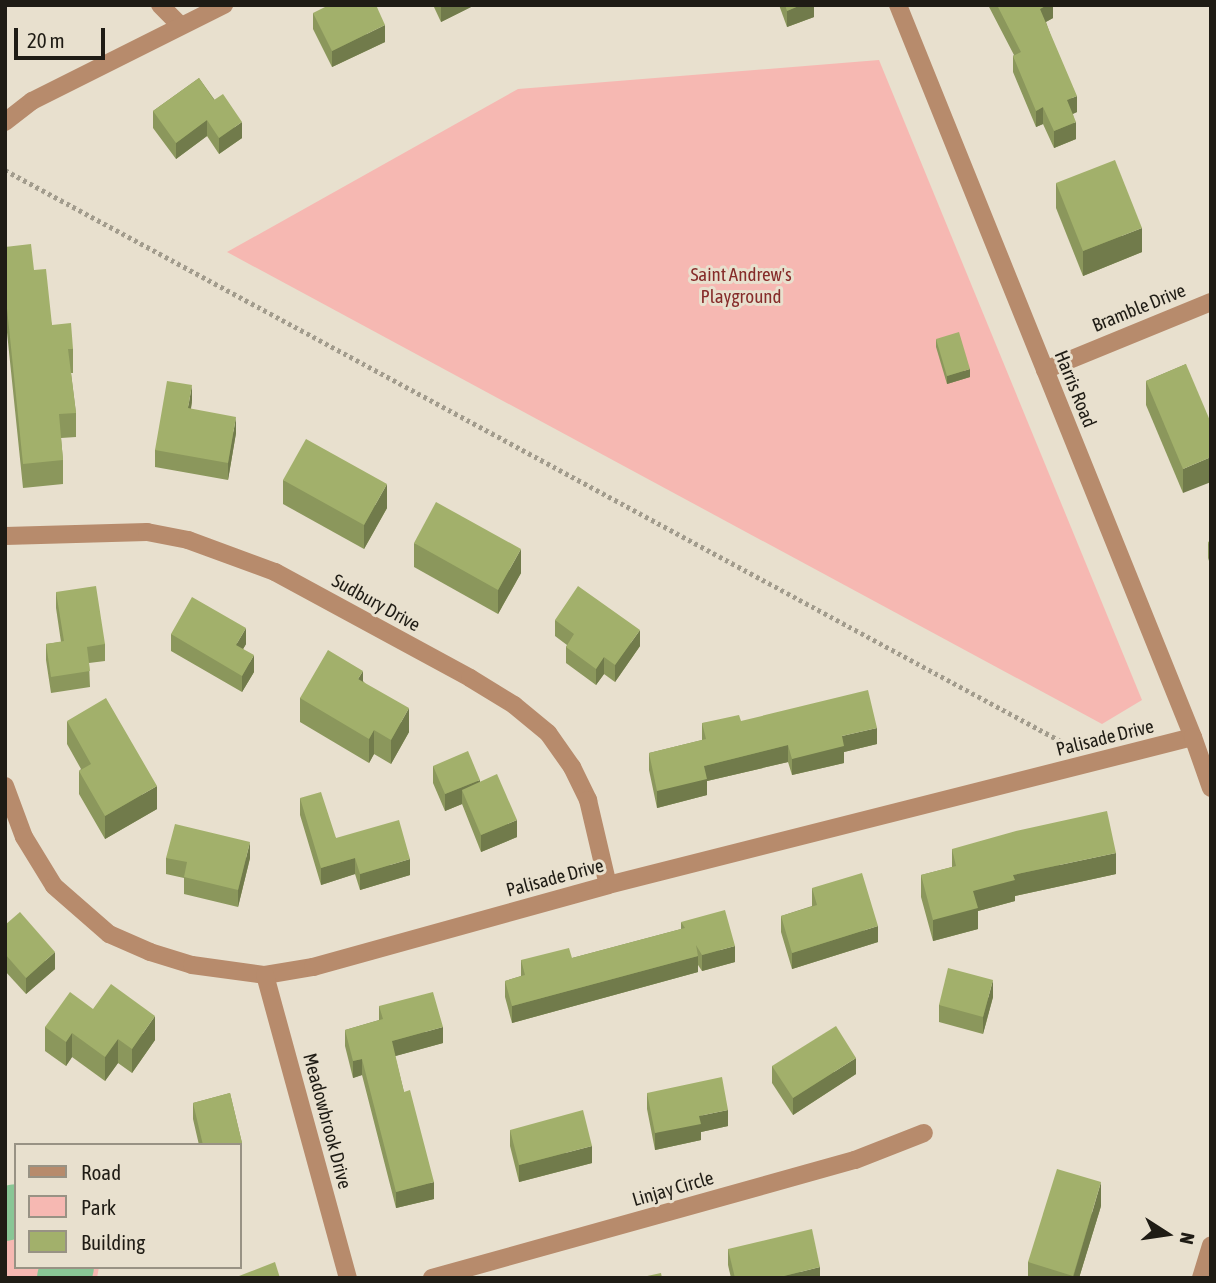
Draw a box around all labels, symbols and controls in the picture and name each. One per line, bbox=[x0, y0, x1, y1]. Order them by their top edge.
scale bar bbox=[18, 14, 108, 58]
text: 20 m bbox=[27, 28, 65, 52]
park label: Saint Andrew's Playground bbox=[690, 264, 792, 308]
street label: Bramble Drive bbox=[1089, 279, 1189, 337]
street label: Harris Road bbox=[1049, 347, 1101, 431]
street label: Sudbury Drive bbox=[328, 569, 424, 637]
street label: Palisade Drive bbox=[1054, 715, 1156, 761]
street label: Palisade Drive bbox=[504, 854, 606, 902]
street label: Meadowbrook Drive bbox=[298, 1051, 356, 1191]
legend bbox=[14, 1143, 242, 1269]
text: Road bbox=[81, 1160, 121, 1184]
street label: Linjay Circle bbox=[630, 1167, 716, 1211]
text: Park bbox=[81, 1195, 116, 1219]
north arrow bbox=[1132, 1199, 1202, 1269]
text: Building bbox=[81, 1230, 145, 1254]
text: N bbox=[1176, 1231, 1199, 1246]

